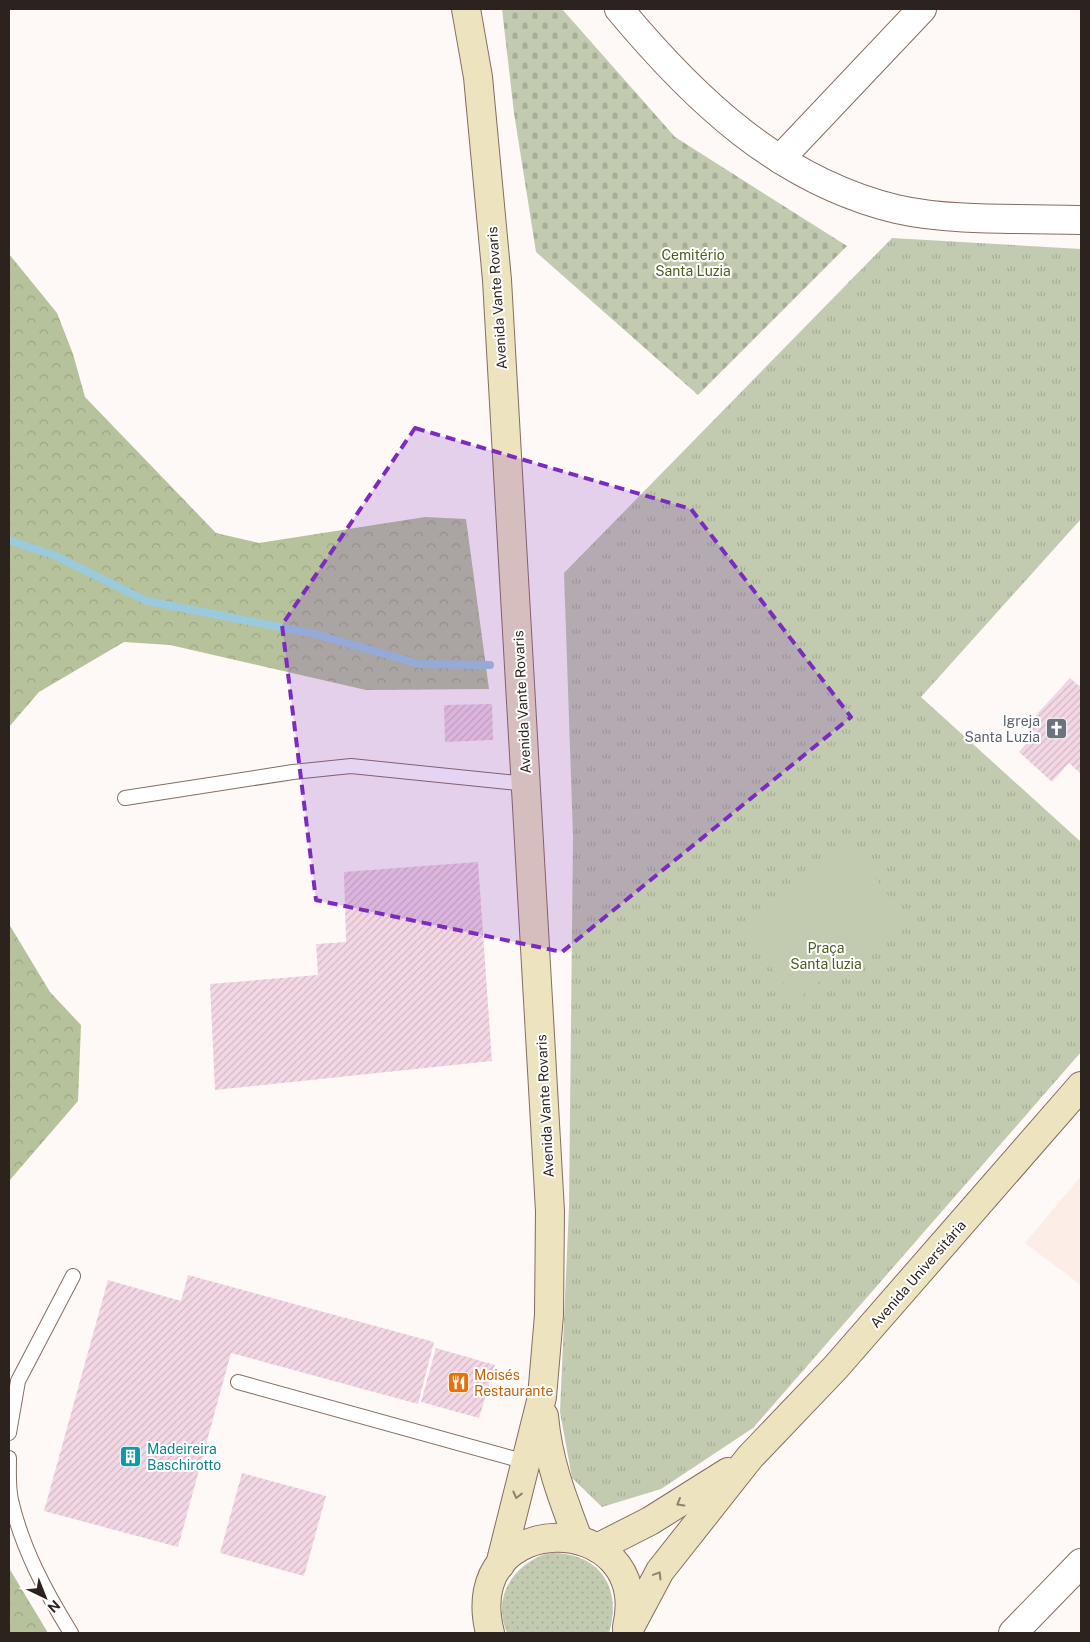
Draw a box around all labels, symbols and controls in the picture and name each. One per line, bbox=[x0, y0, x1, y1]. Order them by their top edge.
street label: Avenida Vante Rovaris bbox=[484, 226, 510, 370]
park label: Cemitério Santa Luzia bbox=[655, 247, 731, 279]
street label: Avenida Vante Rovaris bbox=[510, 630, 534, 774]
place label: Igreja Santa Luzia bbox=[964, 713, 1040, 745]
church icon: Igreja Santa Luzia bbox=[1044, 717, 1068, 741]
park label: Praça Santa luzia bbox=[790, 940, 862, 972]
street label: Avenida Vante Rovaris bbox=[533, 1034, 557, 1178]
street label: Avenida Universitária bbox=[867, 1217, 969, 1331]
place label: Moisés Restaurante bbox=[474, 1367, 553, 1399]
restaurant icon: Moisés Restaurante bbox=[446, 1371, 470, 1395]
place label: Madeireira Baschirotto bbox=[147, 1441, 221, 1473]
building icon: Madeireira Baschirotto bbox=[119, 1445, 143, 1469]
one-way arrow bbox=[513, 1491, 523, 1499]
one-way arrow bbox=[676, 1497, 685, 1507]
north arrow bbox=[20, 1572, 70, 1622]
one-way arrow bbox=[652, 1572, 662, 1581]
text: N bbox=[44, 1597, 63, 1616]

